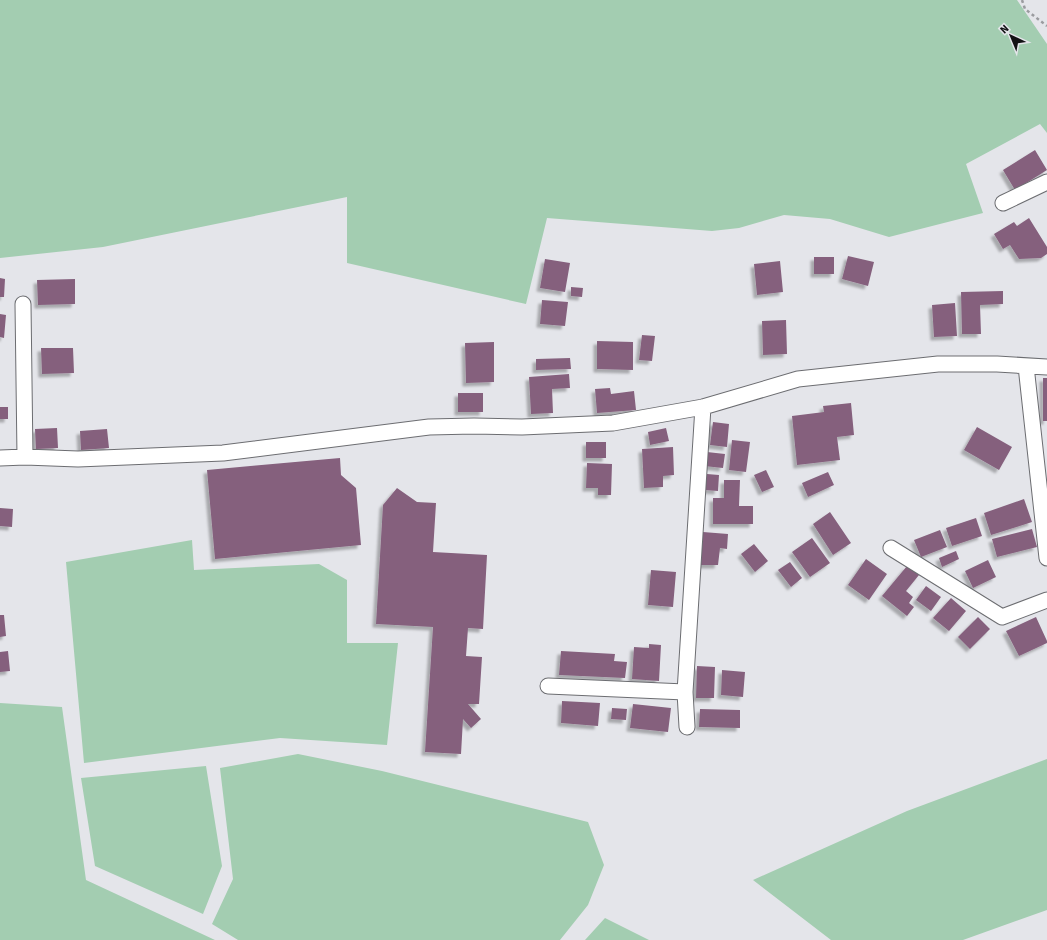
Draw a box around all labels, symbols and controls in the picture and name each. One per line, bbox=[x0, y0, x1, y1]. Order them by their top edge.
north arrow bbox=[991, 16, 1031, 56]
text: N bbox=[997, 21, 1012, 37]

